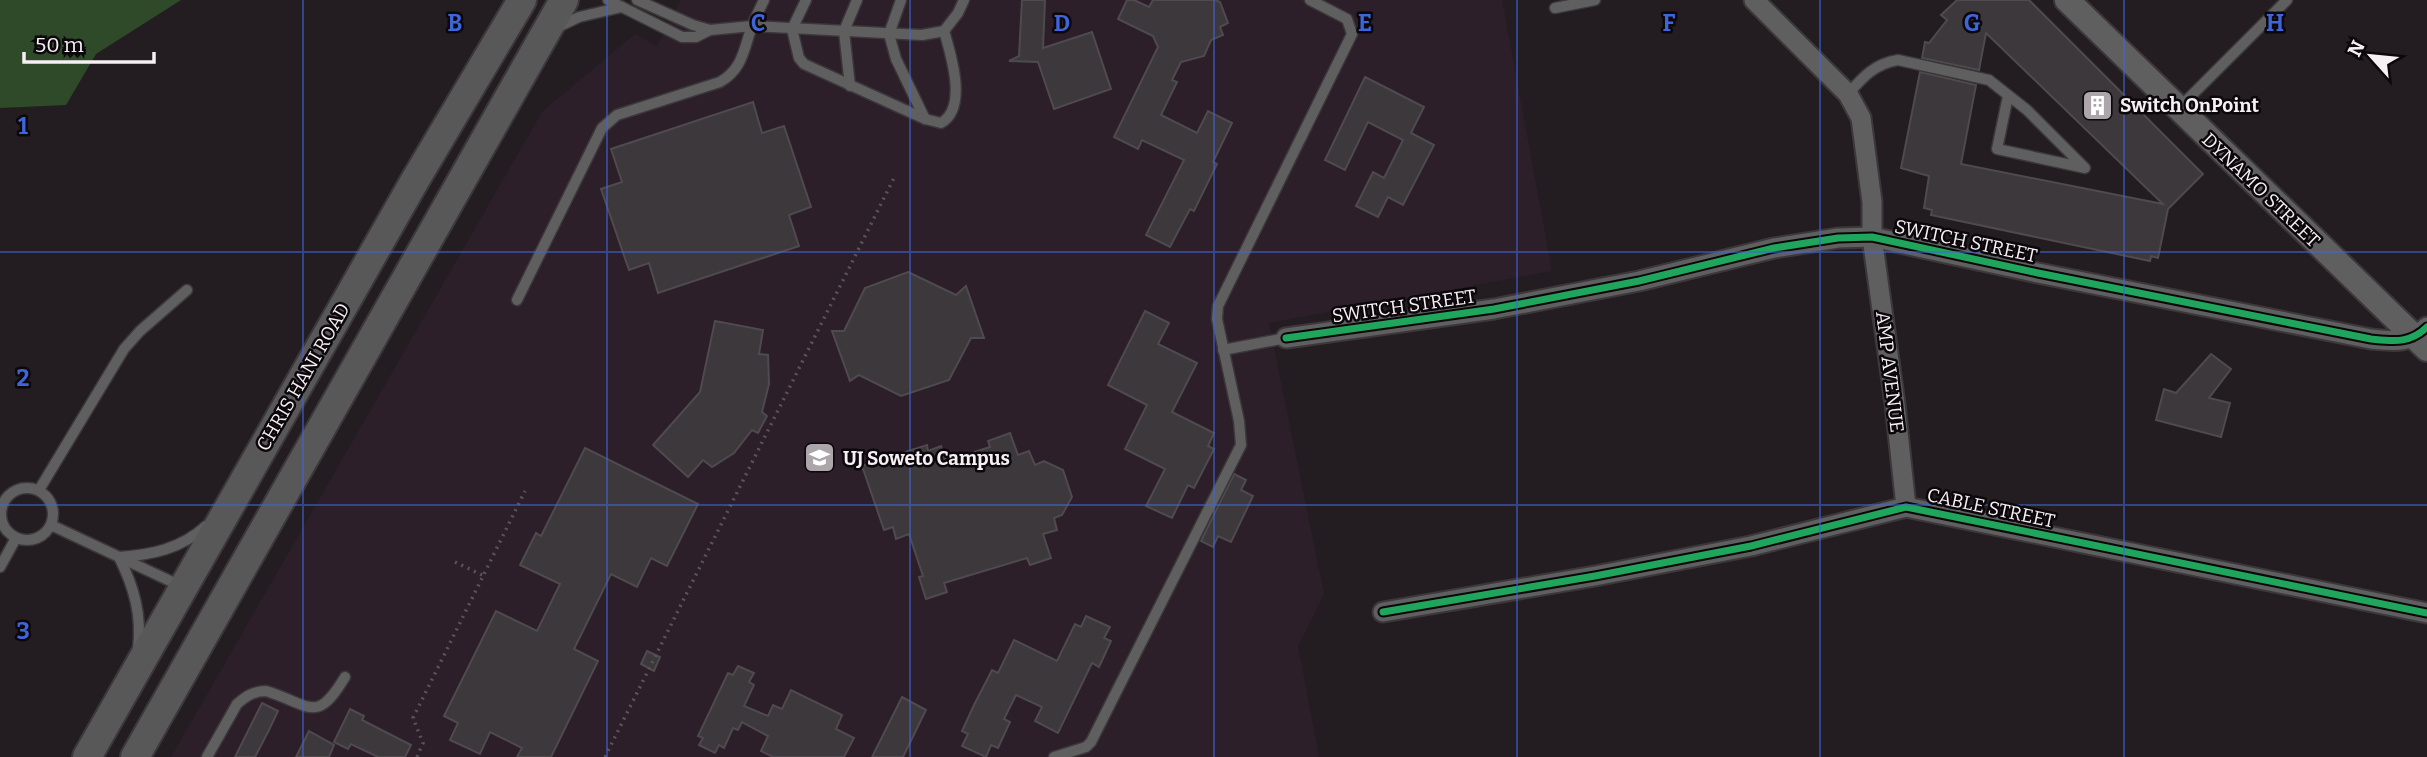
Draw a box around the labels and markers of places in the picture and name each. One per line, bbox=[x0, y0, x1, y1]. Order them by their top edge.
building icon: Switch OnPoint bbox=[2080, 88, 2114, 122]
place label: Switch OnPoint bbox=[2120, 94, 2260, 117]
school or university icon: UJ Soweto Campus bbox=[803, 441, 837, 475]
place label: UJ Soweto Campus bbox=[843, 447, 1010, 470]

